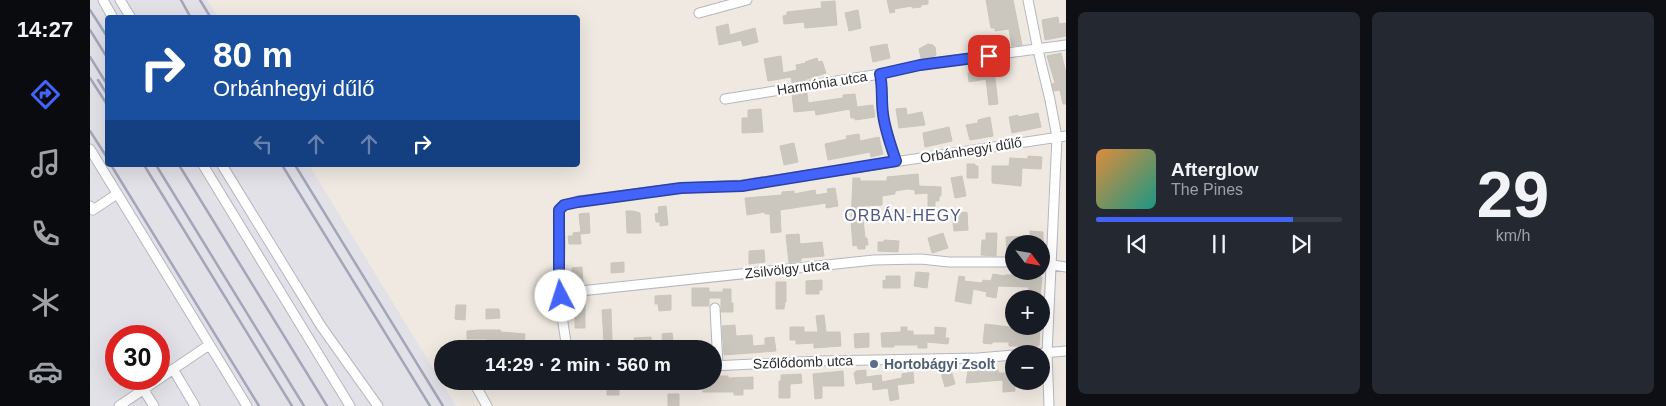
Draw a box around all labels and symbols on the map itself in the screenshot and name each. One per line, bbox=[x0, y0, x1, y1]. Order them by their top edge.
pin bbox=[968, 35, 1010, 77]
street label: Harmónia utca bbox=[776, 68, 868, 98]
street label: Orbánhegyi dűlő bbox=[919, 134, 1023, 166]
district label: ORBÁN-HEGY bbox=[844, 206, 962, 224]
north arrow bbox=[1005, 235, 1050, 280]
street label: Zsilvölgy utca bbox=[744, 257, 830, 281]
position arrow bbox=[534, 269, 586, 321]
speed limit sign: 30 bbox=[105, 325, 170, 390]
street label: Szőlődomb utca bbox=[753, 352, 854, 372]
place label: Hortobágyi Zsolt bbox=[884, 356, 996, 372]
marker: Hortobágyi Zsolt bbox=[868, 358, 880, 370]

